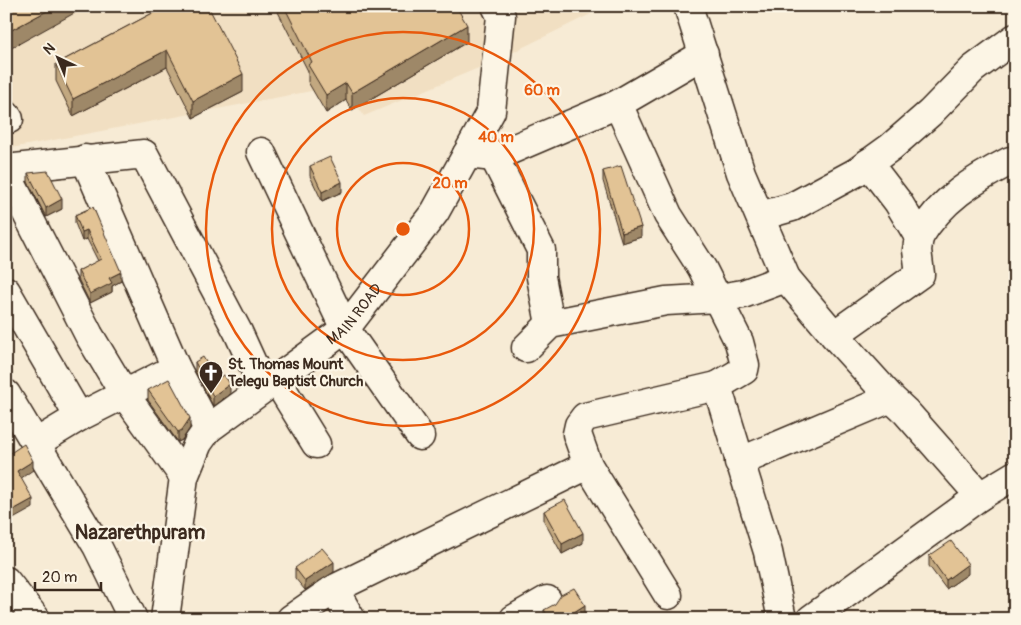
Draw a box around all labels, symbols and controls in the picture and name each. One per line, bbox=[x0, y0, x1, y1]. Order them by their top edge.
north arrow bbox=[32, 32, 82, 82]
text: N bbox=[40, 40, 59, 58]
text: 60 m bbox=[524, 81, 560, 100]
text: 40 m bbox=[478, 128, 514, 147]
text: 20 m bbox=[432, 174, 468, 193]
centre of rings bbox=[394, 220, 412, 238]
street label: MAIN ROAD bbox=[323, 280, 386, 349]
place label: St. Thomas Mount Telegu Baptist Church bbox=[227, 355, 363, 391]
church icon: St. Thomas Mount Telegu Baptist Church bbox=[198, 360, 224, 394]
district label: Nazarethpuram bbox=[75, 520, 205, 545]
scale bar bbox=[35, 560, 101, 592]
text: 20 m bbox=[42, 568, 77, 587]

